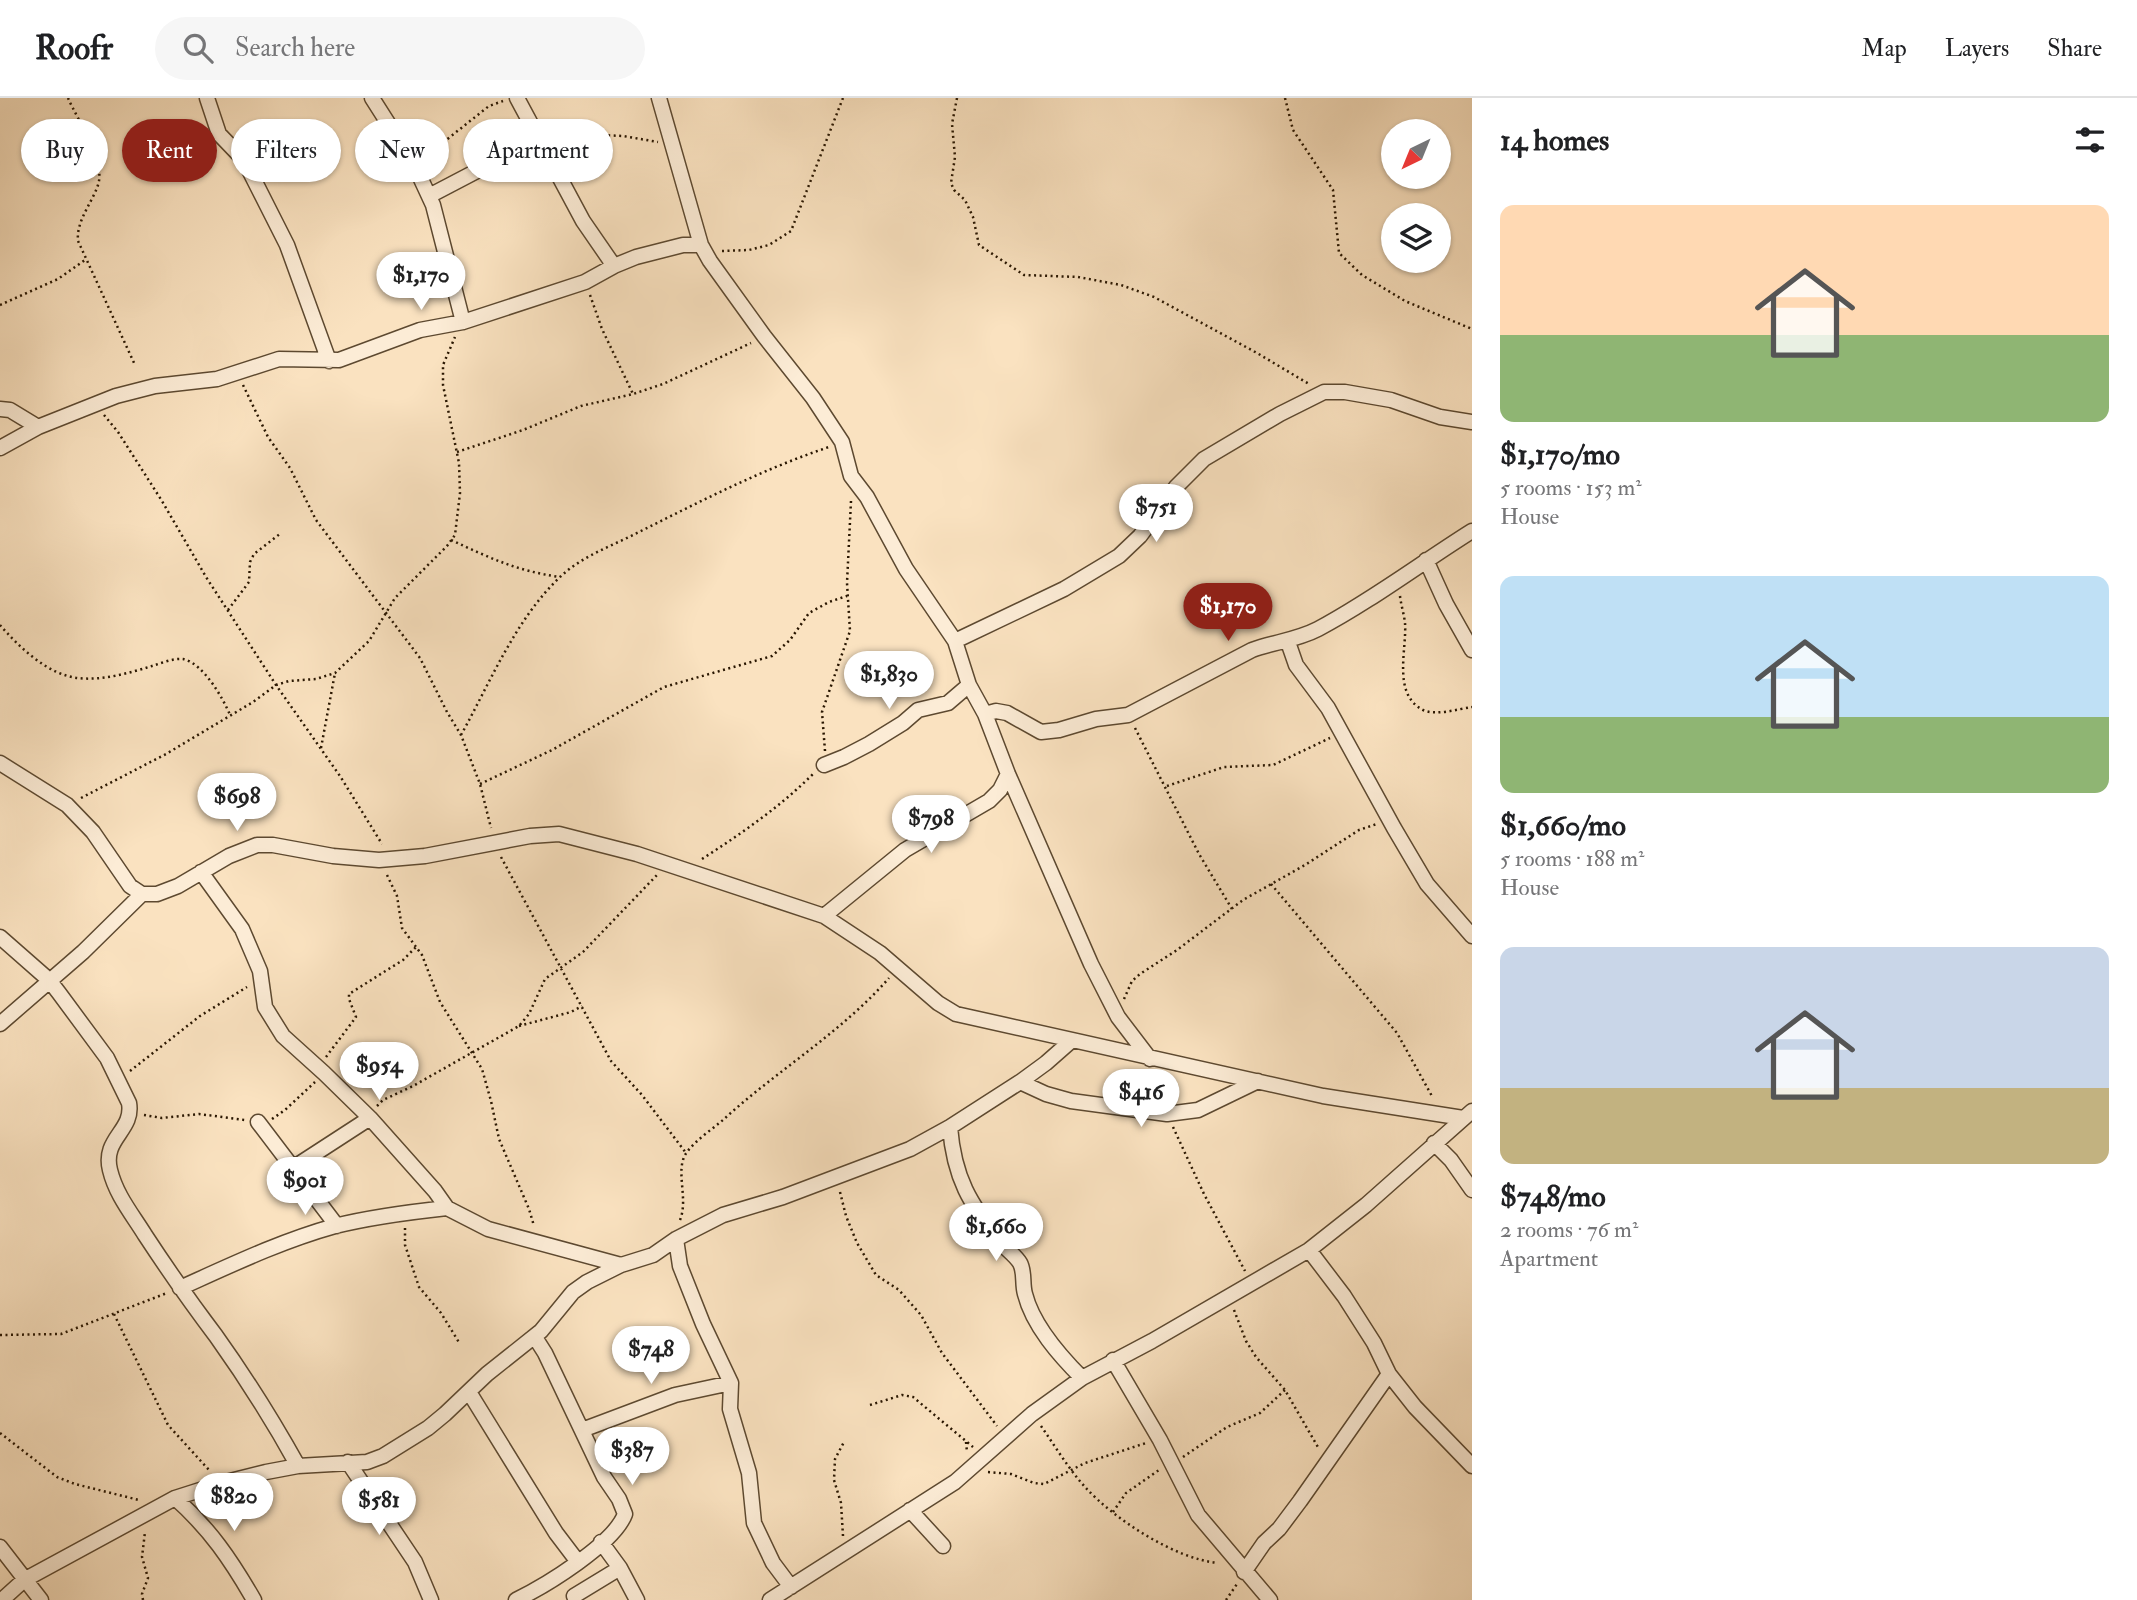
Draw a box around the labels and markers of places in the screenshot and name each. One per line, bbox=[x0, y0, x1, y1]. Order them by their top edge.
pin: $1,170 bbox=[364, 252, 478, 312]
pin: $751 bbox=[1115, 484, 1197, 544]
pin: $1,170 bbox=[1171, 584, 1285, 643]
pin: $1,830 bbox=[832, 652, 946, 711]
pin: $698 bbox=[196, 774, 278, 833]
pin: $798 bbox=[890, 796, 972, 855]
pin: $954 bbox=[338, 1042, 420, 1102]
pin: $416 bbox=[1100, 1070, 1182, 1129]
pin: $901 bbox=[264, 1158, 346, 1217]
pin: $1,660 bbox=[939, 1204, 1053, 1263]
pin: $748 bbox=[610, 1326, 692, 1386]
pin: $387 bbox=[591, 1428, 673, 1487]
pin: $820 bbox=[193, 1474, 275, 1533]
pin: $581 bbox=[338, 1478, 420, 1537]

